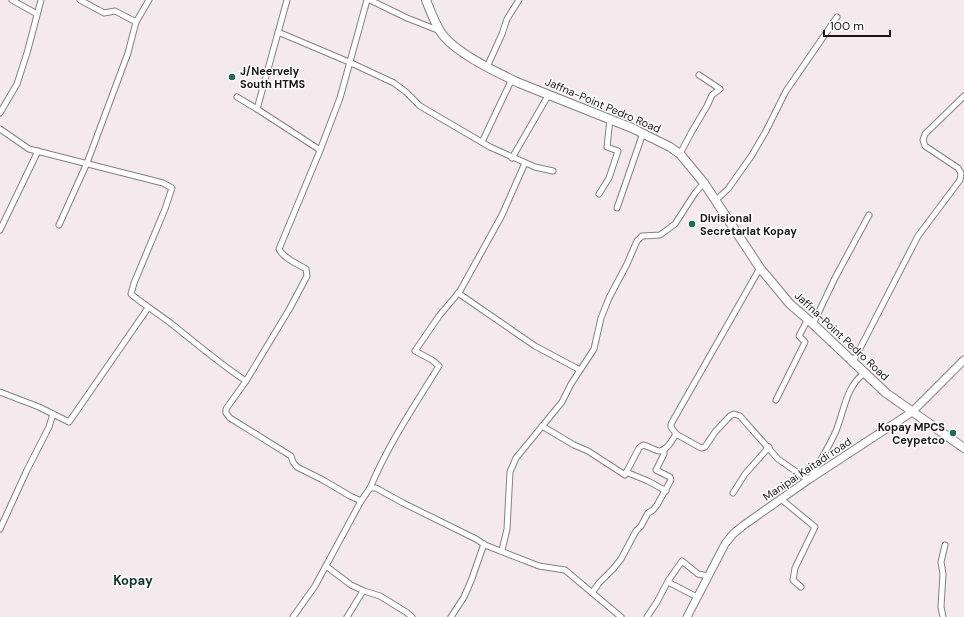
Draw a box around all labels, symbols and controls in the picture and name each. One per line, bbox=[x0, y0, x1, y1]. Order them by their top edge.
scale bar bbox=[824, 12, 890, 38]
text: 100 m bbox=[830, 18, 864, 34]
place label: J/Neervely South HTMS bbox=[240, 64, 305, 91]
marker: J/Neervely South HTMS bbox=[227, 72, 237, 82]
street label: Jaffna-Point Pedro Road bbox=[543, 74, 663, 136]
place label: Divisional Secretariat Kopay bbox=[700, 211, 797, 238]
marker: Divisional Secretariat Kopay bbox=[687, 219, 697, 229]
street label: Jaffna-Point Pedro Road bbox=[792, 289, 892, 384]
place label: Kopay MPCS Ceypetco bbox=[878, 420, 945, 447]
marker: Kopay MPCS Ceypetco bbox=[948, 428, 958, 438]
street label: Manipai Kaitadi road bbox=[760, 434, 854, 504]
district label: Kopay bbox=[113, 572, 153, 589]

